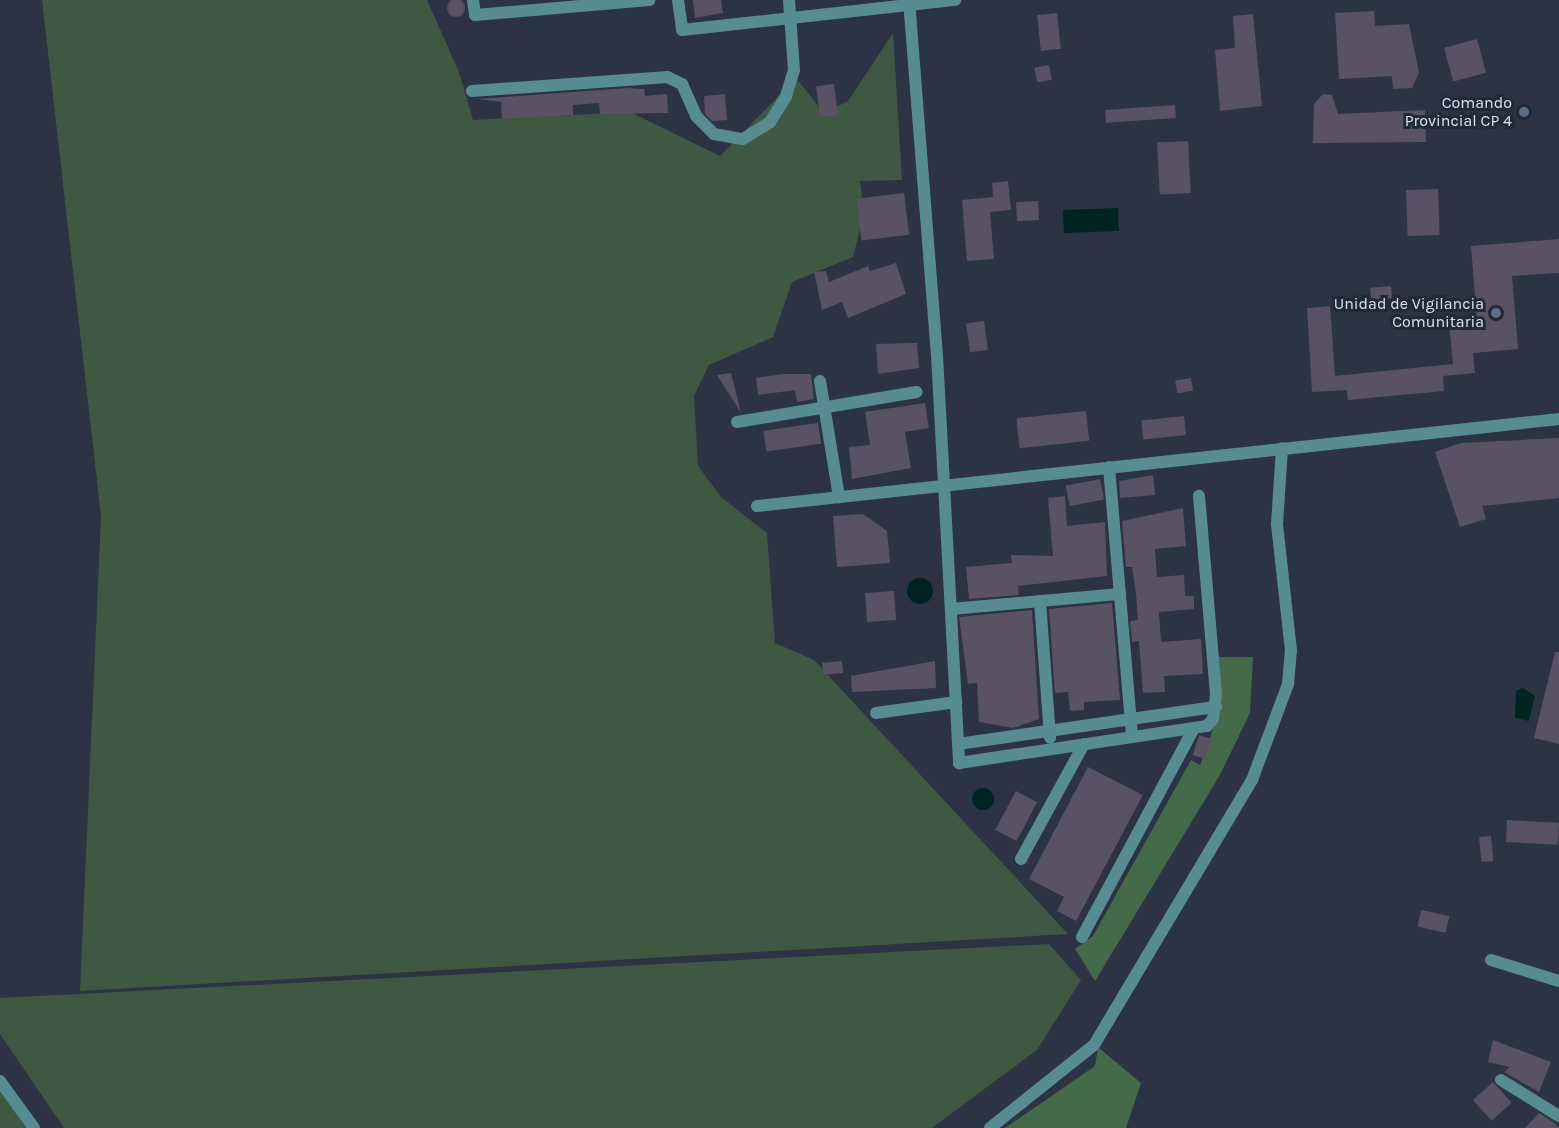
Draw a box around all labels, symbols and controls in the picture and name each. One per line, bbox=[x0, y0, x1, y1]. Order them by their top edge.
place label: Comando Provincial CP 4 bbox=[1405, 93, 1512, 131]
marker: Comando Provincial CP 4 bbox=[1517, 105, 1531, 119]
place label: Unidad de Vigilancia Comunitaria bbox=[1334, 294, 1484, 332]
marker: Unidad de Vigilancia Comunitaria bbox=[1489, 306, 1503, 320]

